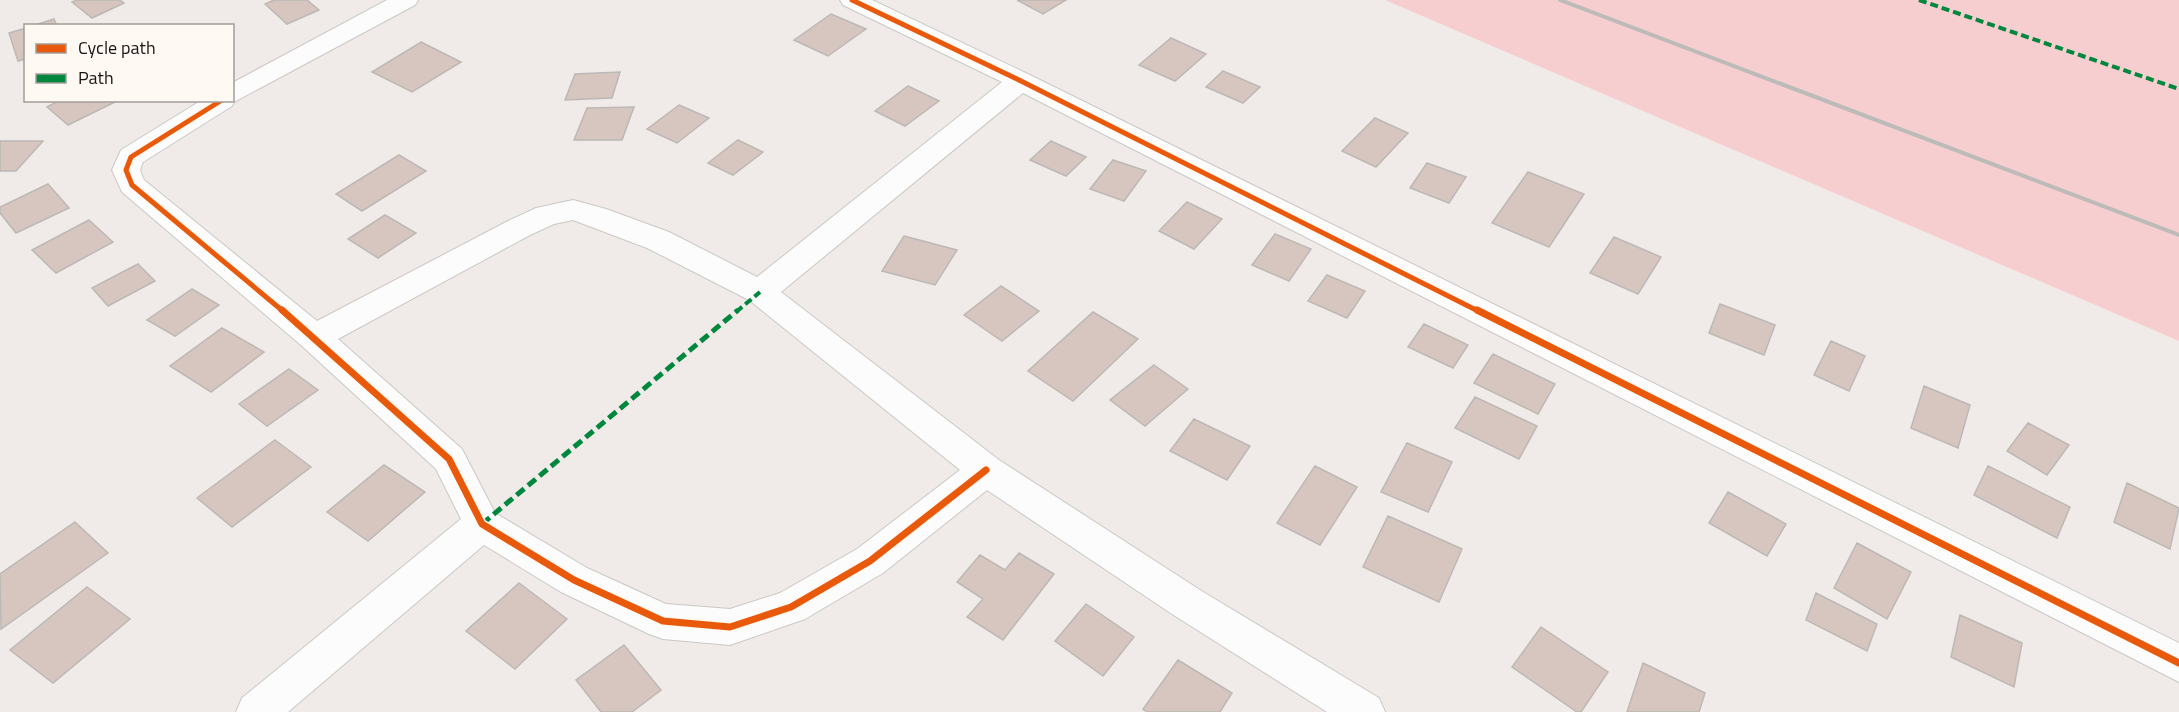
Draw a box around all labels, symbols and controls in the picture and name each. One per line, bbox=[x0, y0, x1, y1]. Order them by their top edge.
legend bbox=[24, 24, 234, 102]
text: Cycle path bbox=[78, 34, 156, 61]
text: Path bbox=[78, 64, 114, 91]

